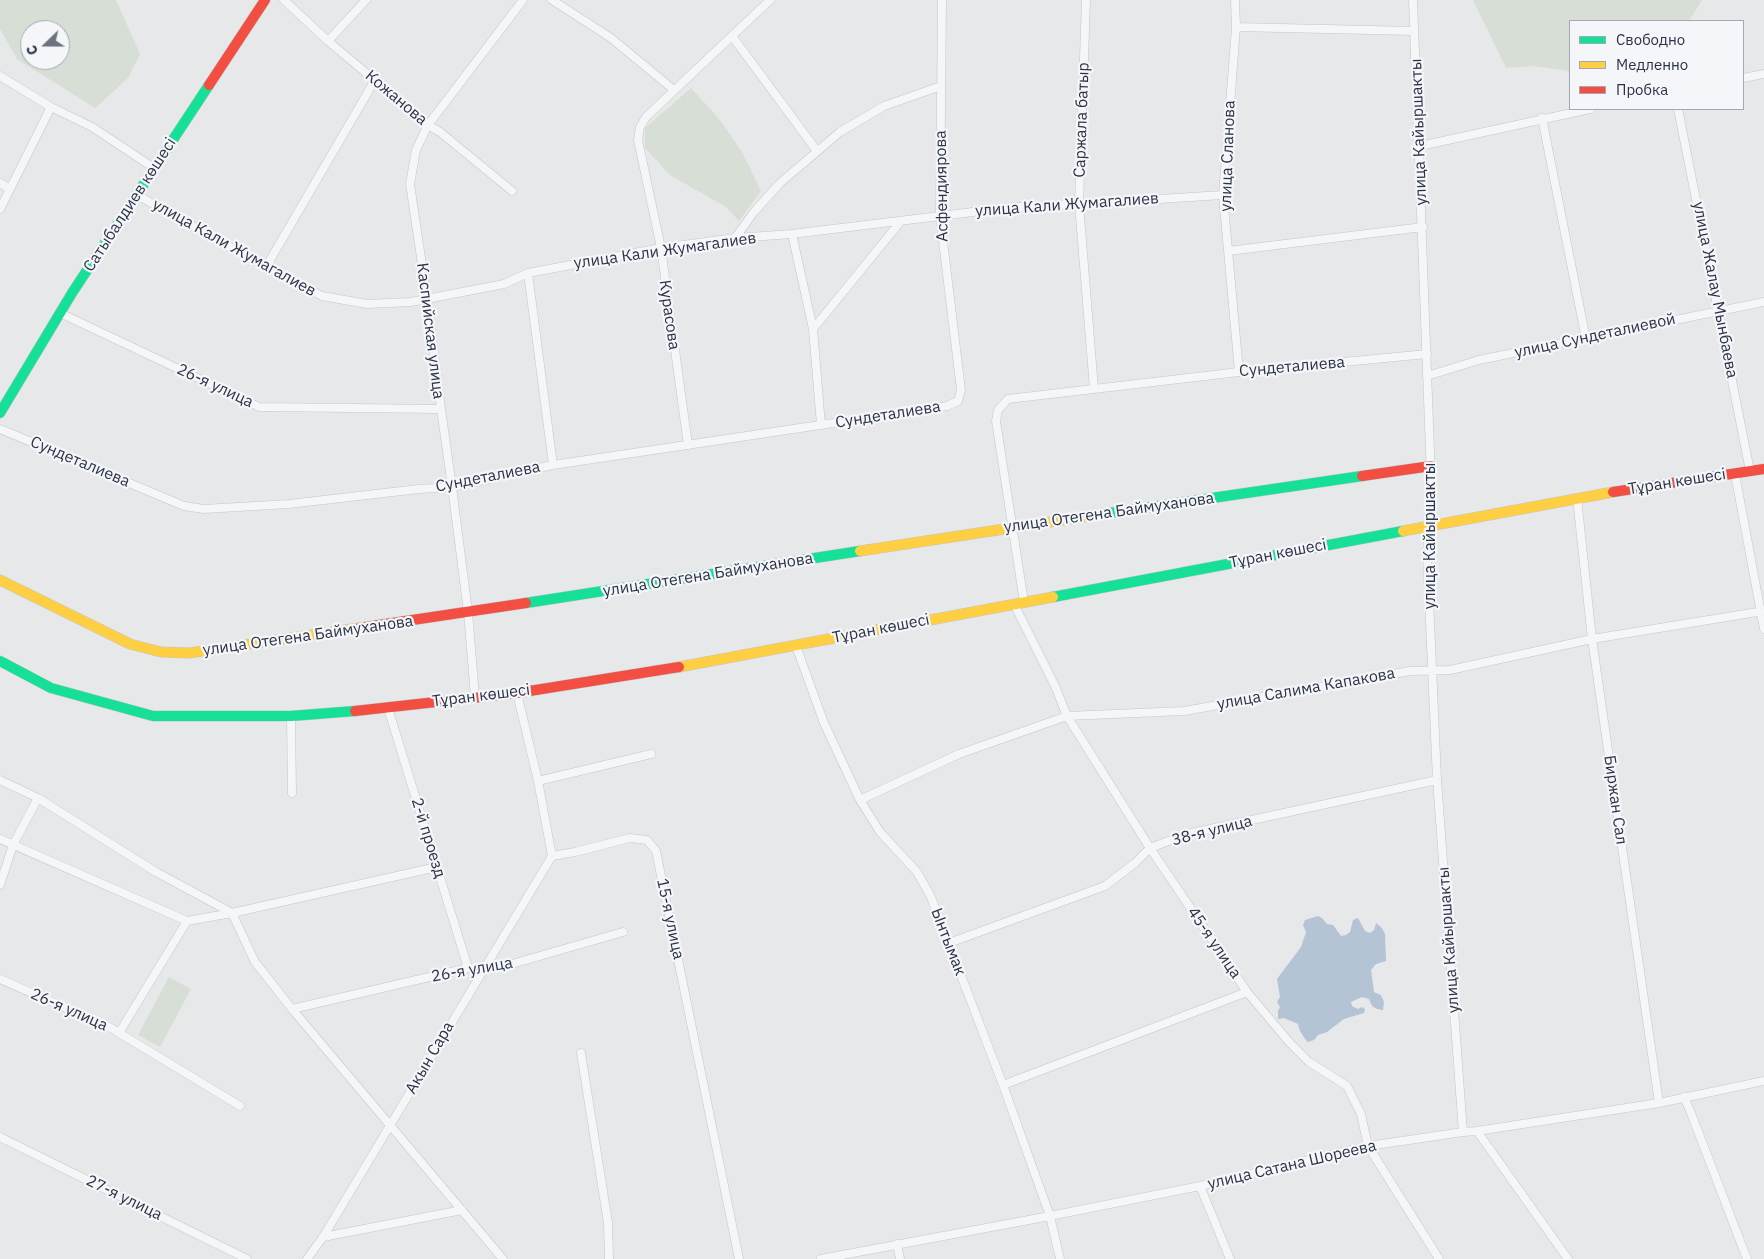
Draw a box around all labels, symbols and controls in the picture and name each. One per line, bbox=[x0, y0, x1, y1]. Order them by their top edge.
north arrow bbox=[20, 20, 70, 70]
legend bbox=[1569, 20, 1744, 110]
text: Свободно bbox=[1616, 30, 1685, 49]
text: С bbox=[22, 43, 42, 58]
text: Медленно bbox=[1616, 55, 1688, 74]
street label: улица Кайыршакты bbox=[1407, 58, 1431, 206]
street label: Саржала батыр bbox=[1070, 62, 1094, 178]
street label: Кожанова bbox=[361, 66, 431, 130]
text: Пробка bbox=[1616, 80, 1668, 99]
street label: улица Сланова bbox=[1216, 100, 1240, 212]
street label: Асфендиярова bbox=[931, 130, 953, 242]
street label: Сатыбалдиев көшесі bbox=[80, 135, 180, 275]
street label: улица Кали Жумагалиев bbox=[975, 189, 1159, 221]
street label: улица Кали Жумагалиев bbox=[149, 195, 319, 301]
street label: улица Жалау Мынбаева bbox=[1688, 200, 1742, 380]
street label: улица Кали Жумагалиев bbox=[573, 229, 757, 273]
street label: Каспийская улица bbox=[412, 262, 448, 400]
street label: Курасова bbox=[655, 279, 683, 351]
street label: улица Сундеталиевой bbox=[1513, 310, 1677, 362]
street label: Сундеталиева bbox=[1238, 353, 1346, 381]
street label: 26-я улица bbox=[174, 360, 256, 412]
street label: Сундеталиева bbox=[834, 397, 942, 433]
street label: Сундеталиева bbox=[27, 432, 133, 492]
street label: Сундеталиева bbox=[434, 457, 542, 497]
street label: улица Кайыршакты bbox=[1420, 463, 1440, 609]
street label: Тұран көшесі bbox=[1627, 465, 1727, 499]
street label: улица Отегена Баймуханова bbox=[1003, 489, 1215, 537]
street label: Тұран көшесі bbox=[1228, 535, 1328, 573]
street label: улица Отегена Баймуханова bbox=[602, 549, 814, 601]
street label: Тұран көшесі bbox=[831, 610, 931, 648]
street label: улица Отегена Баймуханова bbox=[202, 612, 414, 660]
street label: улица Салима Капакова bbox=[1216, 664, 1396, 714]
street label: Тұран көшесі bbox=[431, 680, 531, 712]
street label: Биржан Сал bbox=[1599, 754, 1631, 846]
street label: 2-й проезд bbox=[407, 796, 449, 880]
street label: 38-я улица bbox=[1170, 812, 1254, 850]
street label: улица Кайыршакты bbox=[1434, 866, 1464, 1014]
street label: 15-я улица bbox=[652, 877, 688, 961]
street label: 45-я улица bbox=[1183, 904, 1245, 982]
street label: Ынтымак bbox=[926, 905, 970, 979]
street label: 26-я улица bbox=[430, 953, 514, 987]
street label: 26-я улица bbox=[28, 985, 110, 1035]
street label: Акын Сара bbox=[402, 1019, 458, 1097]
street label: улица Сатана Шореева bbox=[1206, 1136, 1378, 1194]
street label: 27-я улица bbox=[83, 1171, 165, 1225]

